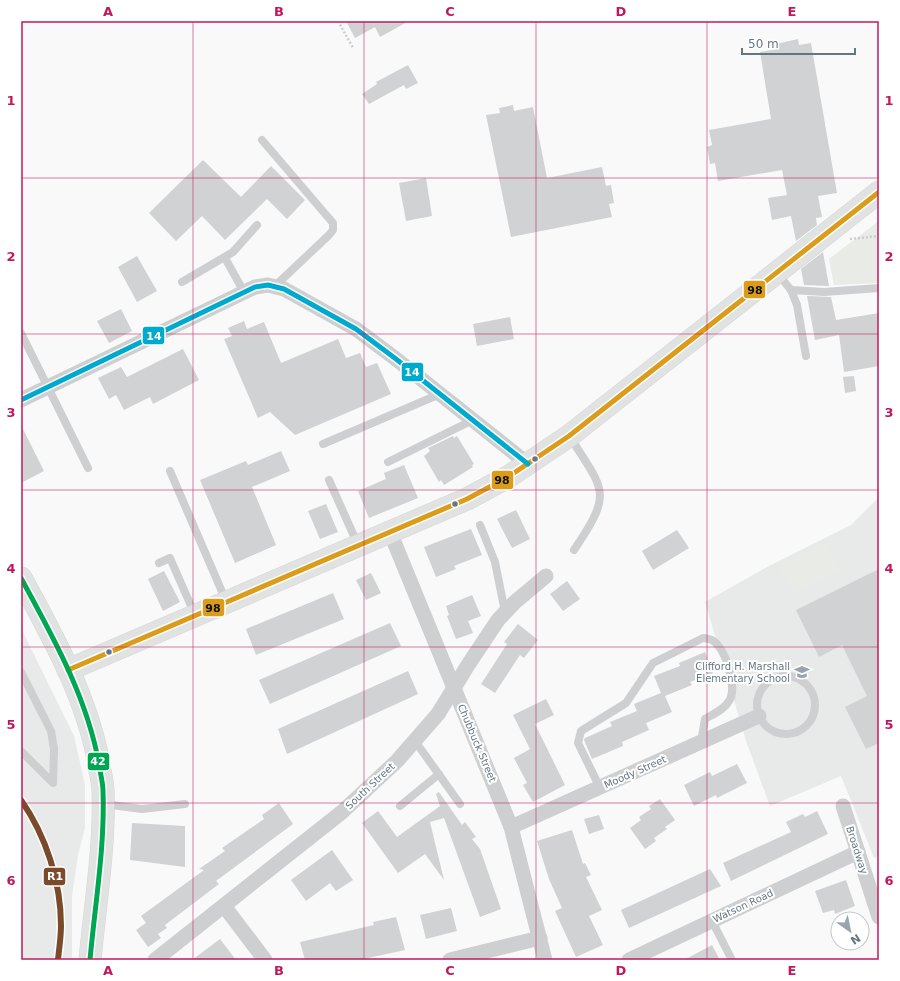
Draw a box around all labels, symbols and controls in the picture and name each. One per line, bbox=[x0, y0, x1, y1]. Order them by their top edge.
text: A bbox=[103, 4, 113, 19]
text: B bbox=[274, 4, 284, 19]
text: C bbox=[445, 4, 455, 19]
text: D bbox=[616, 4, 627, 19]
text: E bbox=[788, 4, 796, 19]
scale bar bbox=[742, 30, 855, 56]
text: 50 m bbox=[748, 37, 779, 51]
text: 1 bbox=[6, 93, 16, 108]
text: 1 bbox=[884, 93, 894, 108]
text: 2 bbox=[6, 249, 16, 264]
text: 2 bbox=[884, 249, 894, 264]
line badge: 98 bbox=[743, 280, 766, 299]
text: 98 bbox=[747, 284, 763, 297]
line badge: 14 bbox=[142, 326, 165, 345]
text: 14 bbox=[146, 330, 162, 343]
line badge: 14 bbox=[401, 362, 424, 382]
text: 14 bbox=[404, 366, 420, 379]
text: 3 bbox=[6, 405, 16, 420]
text: 3 bbox=[884, 405, 894, 420]
unlabelled marker bbox=[530, 454, 540, 464]
line badge: 98 bbox=[491, 470, 514, 490]
text: 98 bbox=[494, 474, 510, 487]
unlabelled marker bbox=[450, 499, 460, 509]
text: 4 bbox=[6, 561, 16, 576]
text: 4 bbox=[884, 561, 894, 576]
line badge: 98 bbox=[202, 598, 225, 617]
text: 98 bbox=[205, 602, 221, 615]
unlabelled marker bbox=[104, 647, 114, 657]
place label: Clifford H. Marshall Elementary School bbox=[695, 661, 790, 684]
school or university icon: Clifford H. Marshall Elementary School bbox=[793, 663, 811, 681]
street label: Chubbuck Street bbox=[456, 702, 498, 784]
text: 5 bbox=[6, 717, 16, 732]
text: 5 bbox=[884, 717, 894, 732]
line badge: 42 bbox=[87, 752, 110, 771]
street label: Moody Street bbox=[602, 753, 668, 791]
text: 42 bbox=[90, 755, 106, 768]
street label: South Street bbox=[343, 761, 397, 811]
street label: Broadway bbox=[844, 825, 870, 875]
line badge: R1 bbox=[43, 867, 66, 886]
text: R1 bbox=[47, 870, 63, 883]
text: 6 bbox=[6, 873, 16, 888]
text: 6 bbox=[884, 873, 894, 888]
street label: Watson Road bbox=[711, 887, 775, 925]
north arrow bbox=[830, 911, 870, 951]
text: N bbox=[848, 931, 863, 947]
text: A bbox=[103, 963, 113, 978]
text: B bbox=[274, 963, 284, 978]
text: C bbox=[445, 963, 455, 978]
text: D bbox=[616, 963, 627, 978]
text: E bbox=[788, 963, 796, 978]

